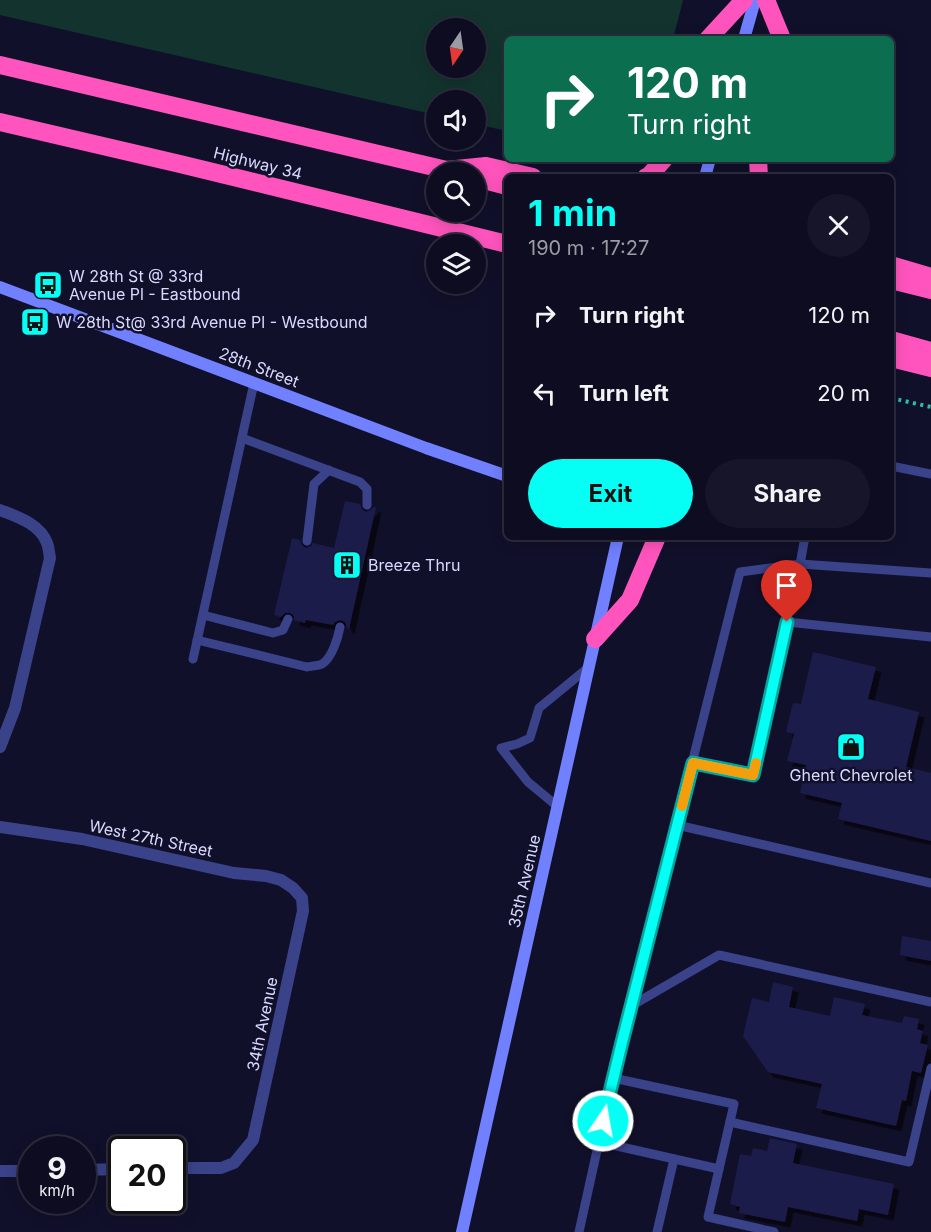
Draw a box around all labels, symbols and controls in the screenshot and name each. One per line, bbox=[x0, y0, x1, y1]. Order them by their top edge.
north arrow bbox=[426, 18, 486, 78]
map controls bbox=[426, 18, 486, 294]
text: 120 m bbox=[627, 57, 748, 108]
icon: right bbox=[528, 60, 606, 138]
button: sound bbox=[426, 90, 486, 150]
text: Turn right bbox=[627, 108, 751, 141]
street label: Highway 34 bbox=[212, 142, 304, 184]
button: search bbox=[426, 162, 486, 222]
text: 1 min bbox=[528, 191, 617, 235]
button: close bbox=[807, 194, 870, 257]
button: layers bbox=[426, 234, 486, 294]
text: 190 m · 17:27 bbox=[528, 236, 649, 260]
place label: W 28th St @ 33rd Avenue Pl - Eastbound bbox=[69, 266, 241, 304]
bus stop icon: W 28th St @ 33rd Avenue Pl - Eastbound bbox=[32, 269, 64, 301]
icon: right bbox=[528, 299, 561, 332]
text: Turn right bbox=[579, 302, 685, 328]
text: 120 m bbox=[808, 302, 870, 328]
bus stop icon: W 28th St@ 33rd Avenue Pl - Westbound bbox=[19, 306, 51, 338]
place label: W 28th St@ 33rd Avenue Pl - Westbound bbox=[56, 312, 368, 332]
street label: 28th Street bbox=[216, 343, 302, 391]
icon: left bbox=[528, 377, 561, 410]
text: Turn left bbox=[579, 380, 669, 406]
text: 20 m bbox=[817, 380, 870, 406]
button: Exit bbox=[528, 459, 693, 528]
button: Share bbox=[705, 459, 870, 528]
building icon: Breeze Thru bbox=[331, 549, 363, 581]
place label: Breeze Thru bbox=[368, 555, 460, 575]
pin bbox=[761, 560, 812, 622]
icon: arrive bbox=[770, 569, 803, 602]
shop icon: Ghent Chevrolet bbox=[835, 731, 867, 763]
place label: Ghent Chevrolet bbox=[790, 765, 912, 785]
street label: West 27th Street bbox=[87, 815, 215, 861]
street label: 35th Avenue bbox=[504, 832, 544, 930]
street label: 34th Avenue bbox=[242, 975, 282, 1073]
position arrow bbox=[571, 1089, 635, 1153]
speed limit sign: 20 bbox=[108, 1136, 186, 1214]
text: 9 bbox=[47, 1150, 67, 1186]
text: km/h bbox=[39, 1181, 75, 1200]

